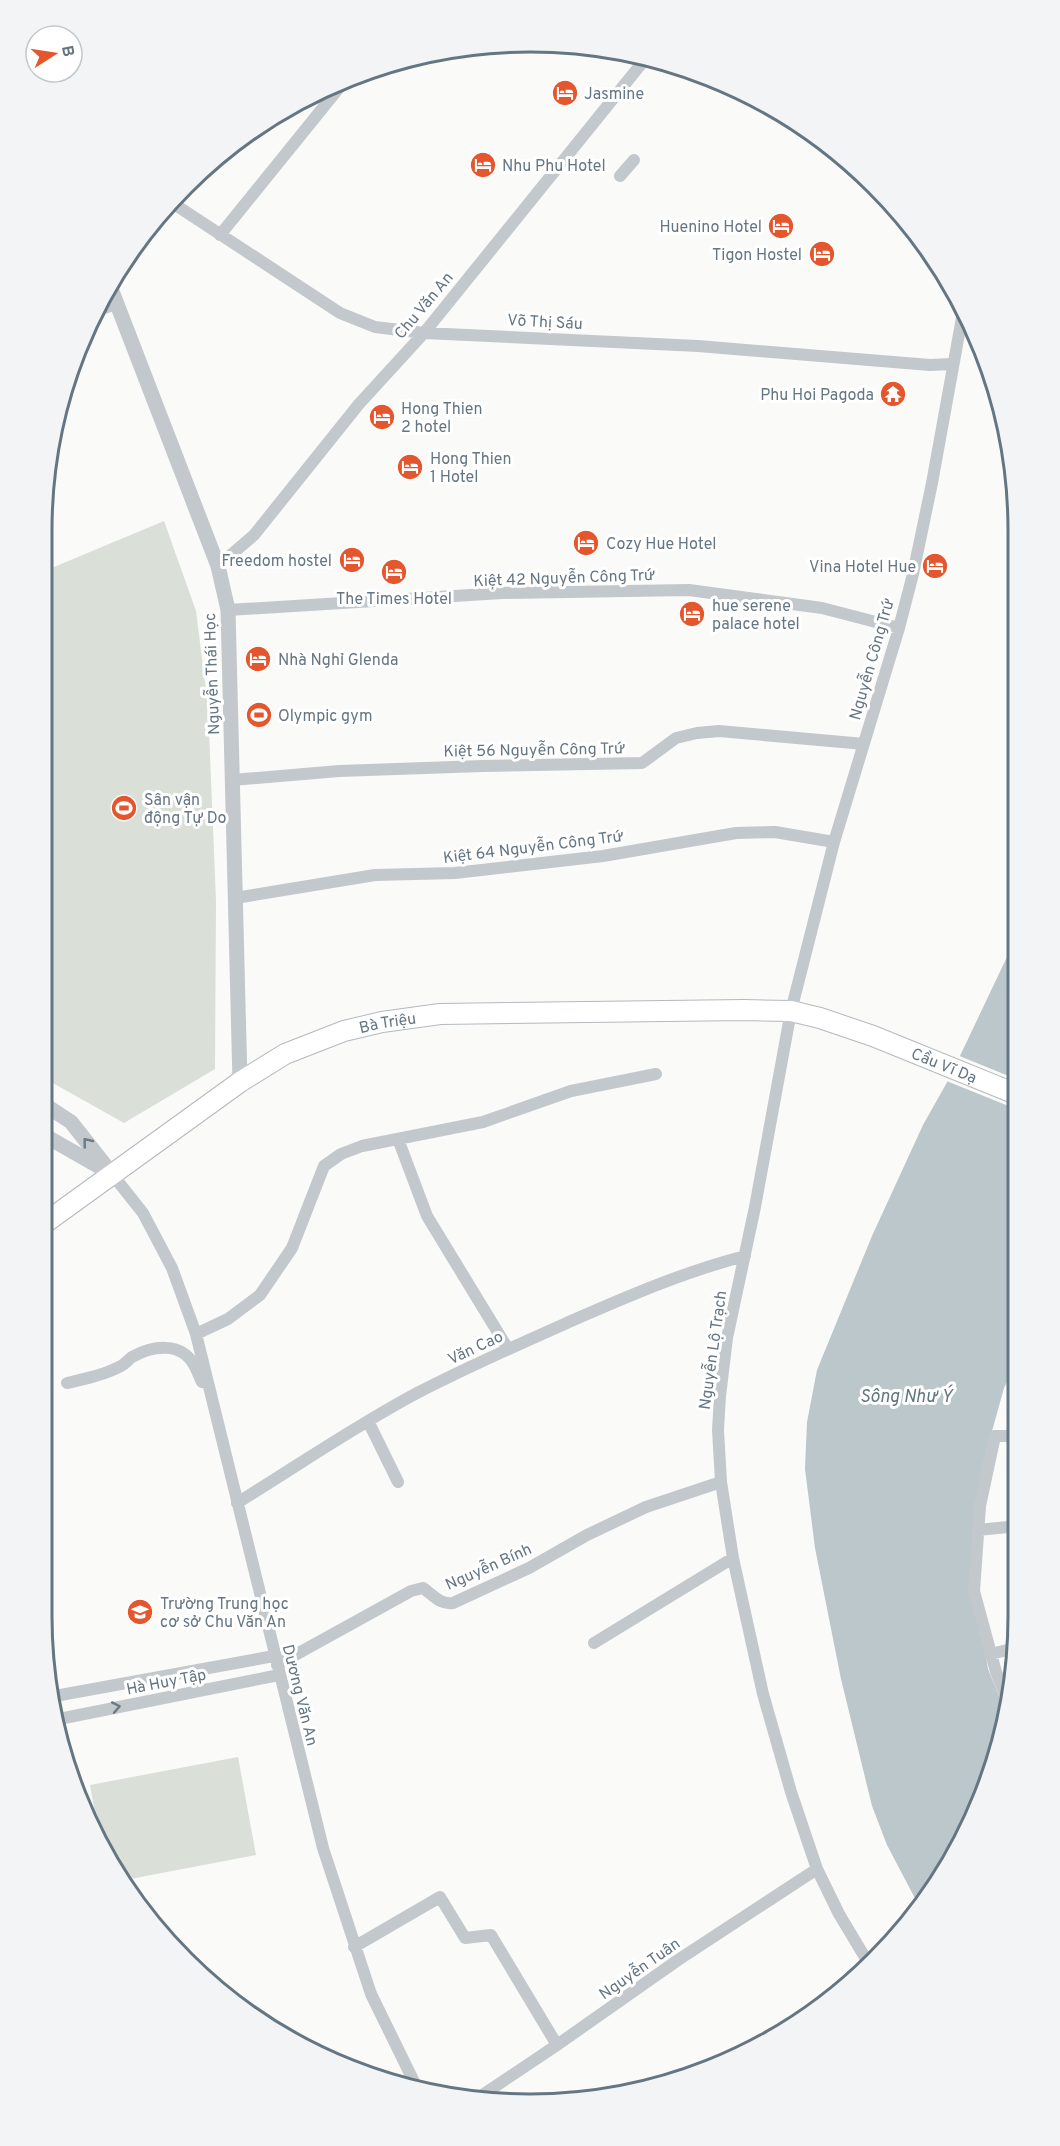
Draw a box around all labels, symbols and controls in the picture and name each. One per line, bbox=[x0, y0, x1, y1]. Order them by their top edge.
north arrow bbox=[24, 24, 84, 84]
text: B bbox=[56, 44, 78, 59]
hotel icon: Jasmine bbox=[550, 78, 580, 108]
place label: Jasmine bbox=[584, 85, 644, 105]
hotel icon: Nhu Phu Hotel bbox=[468, 150, 498, 180]
place label: Nhu Phu Hotel bbox=[502, 157, 606, 177]
hotel icon: Huenino Hotel bbox=[766, 211, 796, 241]
place label: Huenino Hotel bbox=[659, 218, 762, 238]
hotel icon: Tigon Hostel bbox=[807, 239, 837, 269]
place label: Tigon Hostel bbox=[712, 246, 802, 266]
street label: Chu Văn An bbox=[391, 269, 458, 344]
street label: Võ Thị Sáu bbox=[507, 311, 583, 335]
temple icon: Phu Hoi Pagoda bbox=[878, 379, 908, 409]
place label: Phu Hoi Pagoda bbox=[760, 386, 874, 406]
place label: Hong Thien 2 hotel bbox=[401, 400, 483, 438]
hotel icon: Hong Thien 2 hotel bbox=[367, 402, 397, 432]
place label: Hong Thien 1 Hotel bbox=[430, 450, 512, 488]
hotel icon: Hong Thien 1 Hotel bbox=[395, 452, 425, 482]
hotel icon: Cozy Hue Hotel bbox=[571, 528, 601, 558]
place label: Cozy Hue Hotel bbox=[606, 535, 717, 555]
hotel icon: Freedom hostel bbox=[337, 545, 367, 575]
hotel icon: Vina Hotel Hue bbox=[920, 551, 950, 581]
place label: Freedom hostel bbox=[221, 552, 332, 572]
hotel icon: The Times Hotel bbox=[379, 557, 409, 587]
place label: Vina Hotel Hue bbox=[809, 558, 916, 578]
street label: Kiệt 42 Nguyễn Công Trứ bbox=[473, 564, 655, 592]
place label: The Times Hotel bbox=[336, 590, 452, 610]
street label: Nguyễn Công Trứ bbox=[844, 596, 900, 723]
place label: hue serene palace hotel bbox=[712, 597, 800, 635]
hotel icon: hue serene palace hotel bbox=[677, 599, 707, 629]
street label: Nguyễn Thái Học bbox=[199, 613, 225, 735]
hotel icon: Nhà Nghỉ Glenda bbox=[243, 644, 273, 674]
place label: Nhà Nghỉ Glenda bbox=[278, 651, 398, 671]
sports icon: Olympic gym bbox=[244, 700, 274, 730]
place label: Olympic gym bbox=[278, 707, 372, 727]
street label: Kiệt 56 Nguyễn Công Trứ bbox=[443, 737, 625, 763]
place label: Sân vận động Tự Do bbox=[144, 791, 227, 829]
sports icon: Sân vận động Tự Do bbox=[109, 793, 139, 823]
street label: Kiệt 64 Nguyễn Công Trứ bbox=[442, 825, 625, 869]
street label: Bà Triệu bbox=[357, 1009, 418, 1039]
street label: Cầu Vĩ Dạ bbox=[908, 1045, 979, 1089]
one-way arrow bbox=[84, 1138, 95, 1149]
street label: Nguyễn Lộ Trạch bbox=[694, 1289, 732, 1411]
street label: Văn Cao bbox=[445, 1327, 507, 1370]
water label: Sông Như Ý bbox=[860, 1384, 954, 1409]
street label: Nguyễn Bính bbox=[442, 1538, 535, 1596]
place label: Trường Trung học cơ sở Chu Văn An bbox=[160, 1595, 289, 1633]
school or university icon: Trường Trung học cơ sở Chu Văn An bbox=[125, 1597, 155, 1627]
street label: Dương Văn An bbox=[277, 1643, 321, 1748]
street label: Hà Huy Tập bbox=[125, 1665, 208, 1700]
one-way arrow bbox=[111, 1701, 121, 1714]
street label: Nguyễn Tuân bbox=[595, 1933, 684, 2005]

